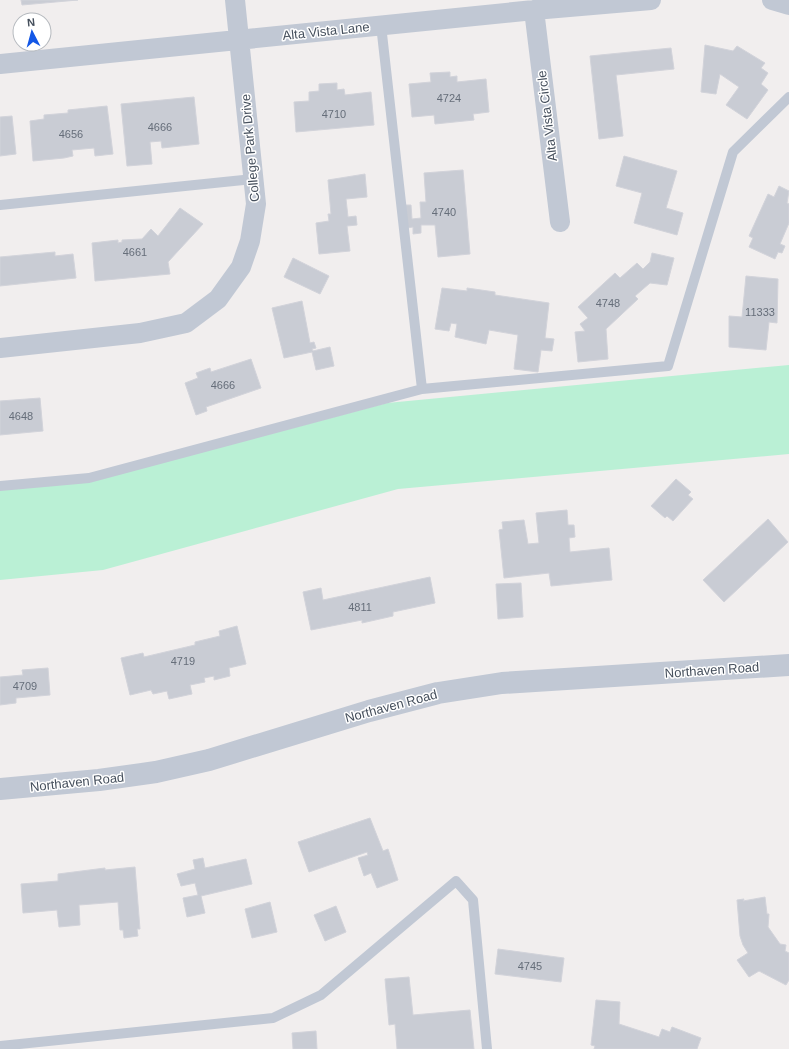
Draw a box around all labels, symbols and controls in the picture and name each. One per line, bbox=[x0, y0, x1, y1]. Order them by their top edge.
north arrow bbox=[12, 12, 52, 52]
text: N bbox=[26, 16, 36, 28]
street label: Alta Vista Lane bbox=[282, 19, 370, 43]
street label: Alta Vista Circle bbox=[534, 70, 560, 162]
house number: 4724 bbox=[437, 92, 461, 104]
street label: College Park Drive bbox=[238, 93, 262, 203]
house number: 4710 bbox=[322, 108, 346, 120]
house number: 4666 bbox=[148, 121, 172, 133]
house number: 4656 bbox=[59, 128, 83, 140]
house number: 4740 bbox=[432, 206, 456, 218]
house number: 4661 bbox=[123, 246, 147, 258]
house number: 4748 bbox=[596, 297, 620, 309]
house number: 11333 bbox=[745, 306, 775, 318]
house number: 4666 bbox=[211, 379, 235, 391]
house number: 4648 bbox=[9, 410, 33, 422]
house number: 4811 bbox=[348, 601, 372, 613]
house number: 4719 bbox=[171, 655, 195, 667]
street label: Northaven Road bbox=[664, 659, 760, 681]
house number: 4709 bbox=[13, 680, 37, 692]
street label: Northaven Road bbox=[343, 687, 439, 725]
street label: Northaven Road bbox=[29, 770, 125, 794]
house number: 4745 bbox=[518, 960, 542, 972]

